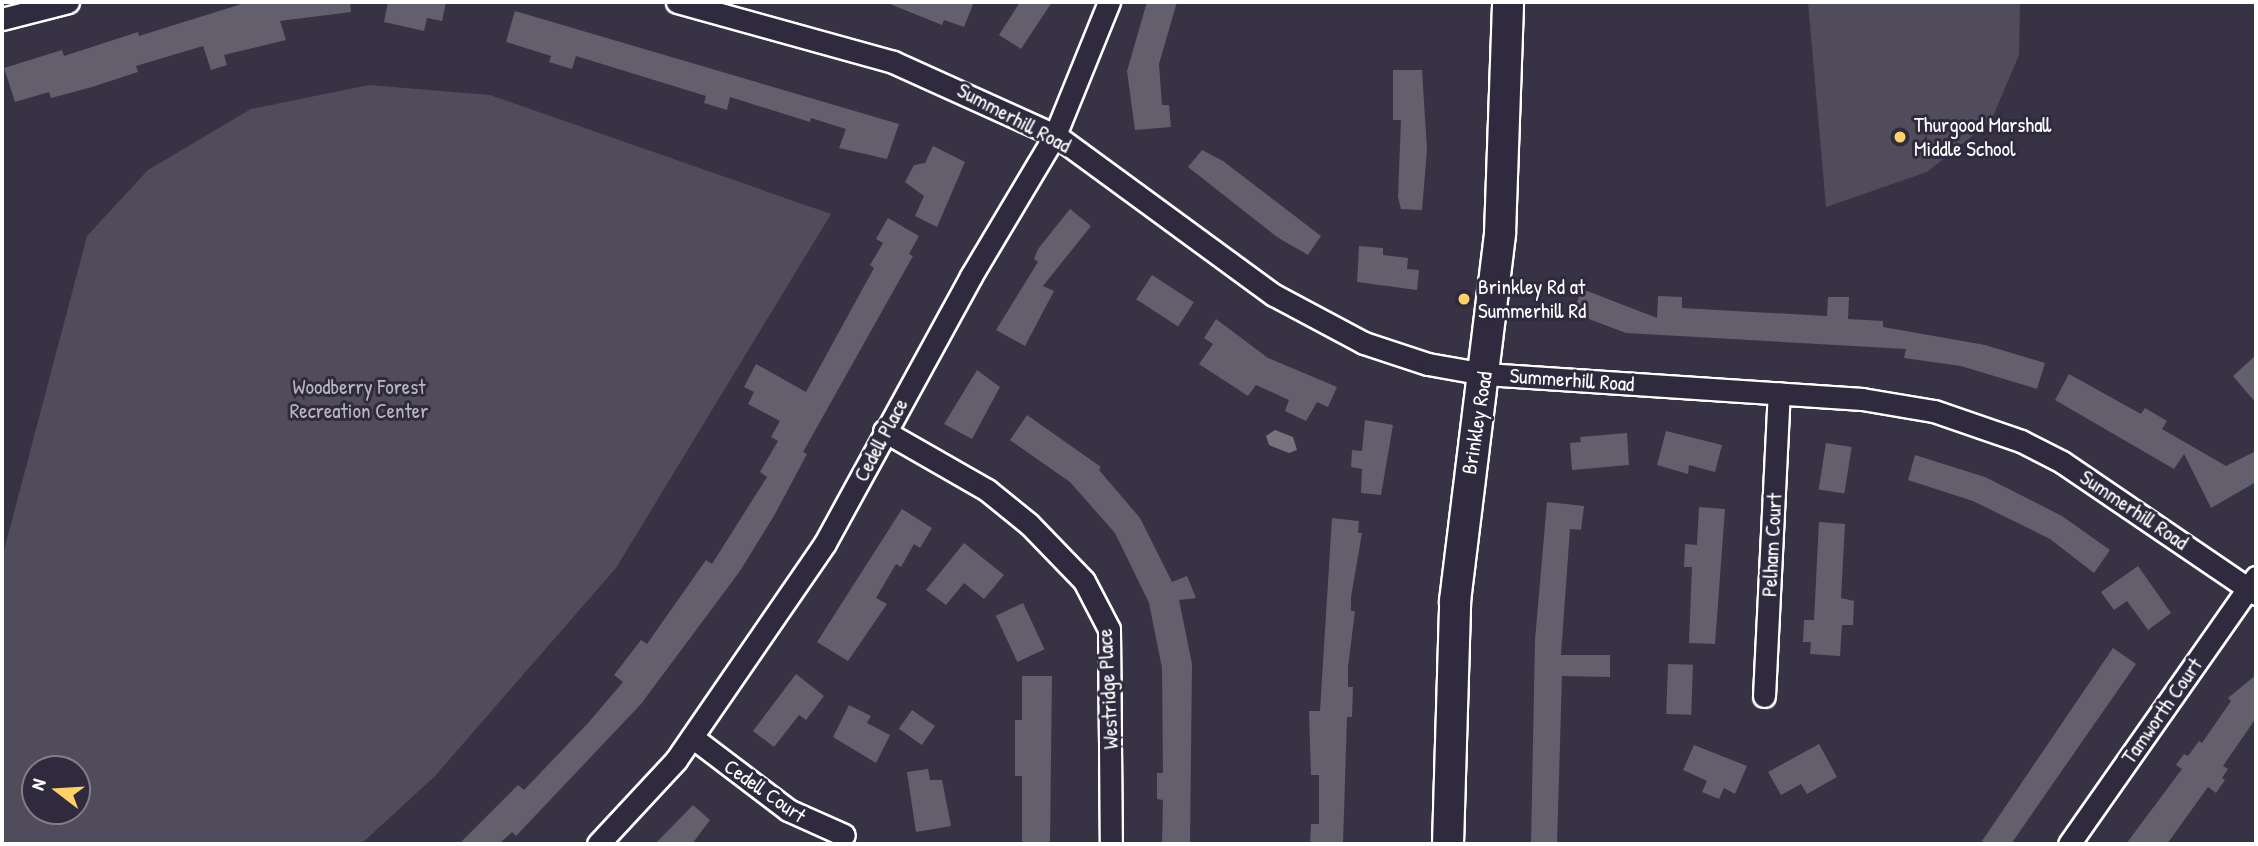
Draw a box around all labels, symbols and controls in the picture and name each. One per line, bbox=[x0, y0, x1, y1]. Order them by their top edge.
street label: Summerhill Road bbox=[953, 78, 1075, 158]
place label: Thurgood Marshall Middle School bbox=[1914, 112, 2051, 162]
marker: Thurgood Marshall Middle School bbox=[1892, 129, 1908, 145]
place label: Brinkley Rd at Summerhill Rd bbox=[1478, 274, 1586, 324]
marker: Brinkley Rd at Summerhill Rd bbox=[1456, 291, 1472, 307]
street label: Summerhill Road bbox=[1509, 363, 1635, 397]
street label: Brinkley Road bbox=[1456, 370, 1498, 476]
park label: Woodberry Forest Recreation Center bbox=[290, 374, 428, 424]
street label: Cedell Place bbox=[849, 394, 913, 486]
street label: Summerhill Road bbox=[2075, 465, 2193, 555]
street label: Pelham Court bbox=[1757, 492, 1787, 598]
street label: Westridge Place bbox=[1092, 628, 1124, 750]
street label: Tamworth Court bbox=[2116, 653, 2208, 769]
street label: Cedell Court bbox=[719, 754, 811, 828]
north arrow bbox=[21, 755, 91, 825]
text: N bbox=[24, 776, 52, 793]

